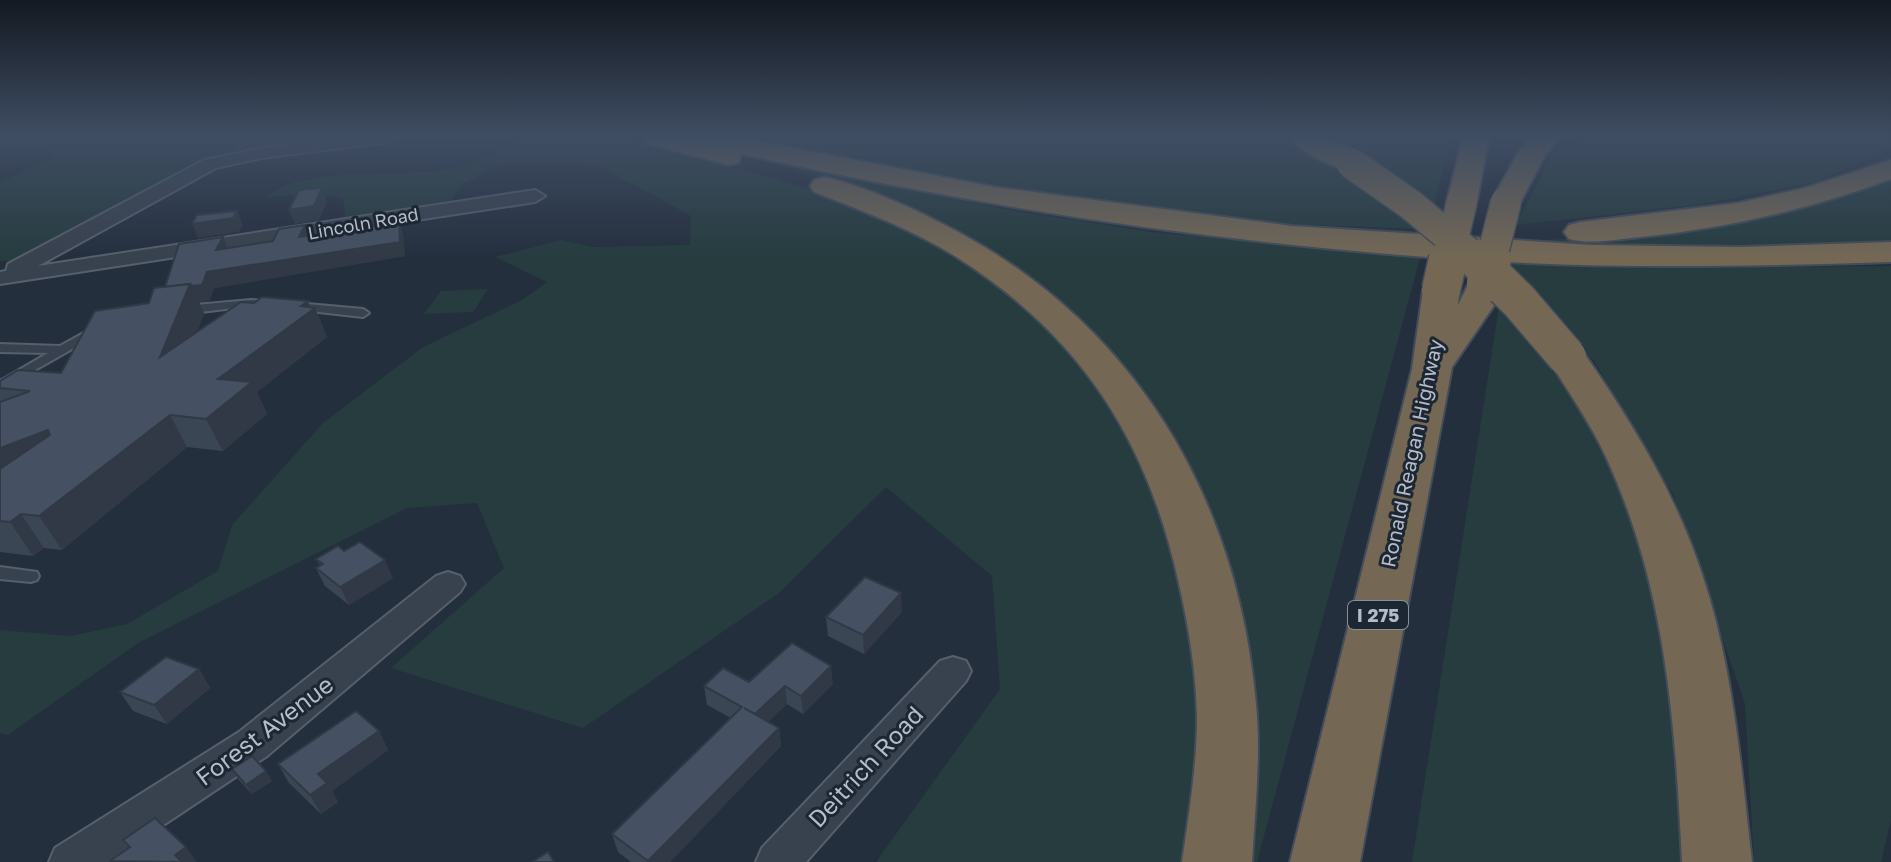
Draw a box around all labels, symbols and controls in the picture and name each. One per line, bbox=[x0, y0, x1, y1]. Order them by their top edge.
street label: Lincoln Road bbox=[306, 202, 420, 244]
street label: Ronald Reagan Highway bbox=[1375, 337, 1447, 569]
road number: I 275 bbox=[1348, 601, 1408, 629]
street label: Forest Avenue bbox=[190, 669, 338, 791]
street label: Deitrich Road bbox=[801, 699, 929, 833]

